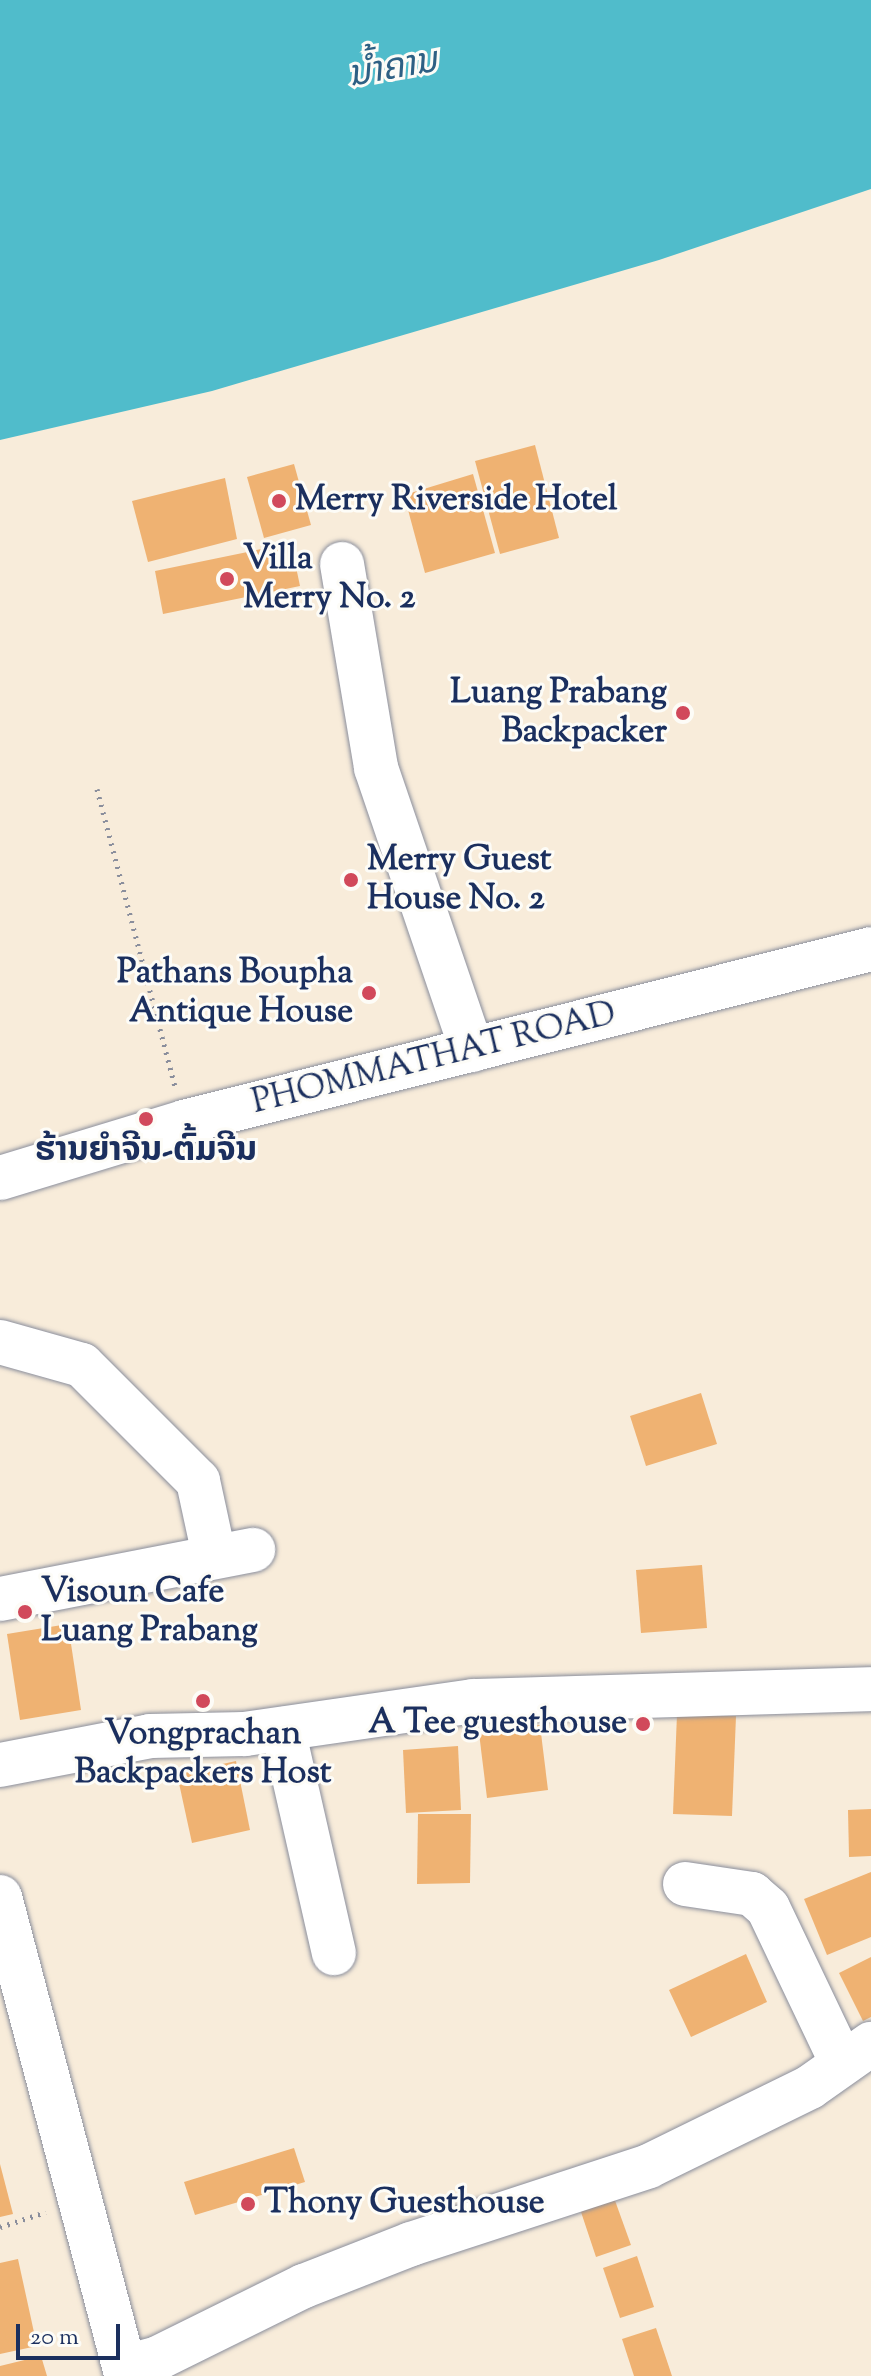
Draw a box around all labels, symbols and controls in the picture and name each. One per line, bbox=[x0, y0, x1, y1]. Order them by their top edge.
water label: ນ້ຳຄານ bbox=[345, 41, 441, 99]
place label: Merry Riverside Hotel bbox=[295, 481, 617, 521]
marker: Merry Riverside Hotel bbox=[270, 492, 288, 510]
place label: Villa Merry No. 2 bbox=[243, 539, 415, 618]
marker: Villa Merry No. 2 bbox=[218, 570, 236, 588]
place label: Luang Prabang Backpacker bbox=[450, 673, 667, 752]
marker: Luang Prabang Backpacker bbox=[674, 704, 692, 722]
place label: Merry Guest House No. 2 bbox=[367, 840, 551, 920]
marker: Merry Guest House No. 2 bbox=[342, 871, 360, 889]
place label: Pathans Boupha Antique House bbox=[117, 953, 353, 1032]
marker: Pathans Boupha Antique House bbox=[360, 984, 378, 1002]
street label: PHOMMATHAT ROAD bbox=[248, 994, 620, 1124]
marker: ຮ້ານຍຳຈີນ-ຕົ້ມຈີນ bbox=[137, 1110, 155, 1128]
place label: ຮ້ານຍຳຈີນ-ຕົ້ມຈີນ bbox=[35, 1132, 257, 1172]
place label: Visoun Cafe Luang Prabang bbox=[41, 1572, 258, 1652]
marker: Visoun Cafe Luang Prabang bbox=[16, 1603, 34, 1621]
marker: Vongprachan Backpackers Host bbox=[194, 1692, 212, 1710]
place label: A Tee guesthouse bbox=[368, 1704, 627, 1744]
place label: Vongprachan Backpackers Host bbox=[75, 1714, 331, 1794]
marker: A Tee guesthouse bbox=[634, 1715, 652, 1733]
place label: Thony Guesthouse bbox=[264, 2184, 545, 2224]
marker: Thony Guesthouse bbox=[239, 2195, 257, 2213]
scale bar bbox=[20, 2308, 124, 2358]
text: 20 m bbox=[30, 2321, 79, 2355]

